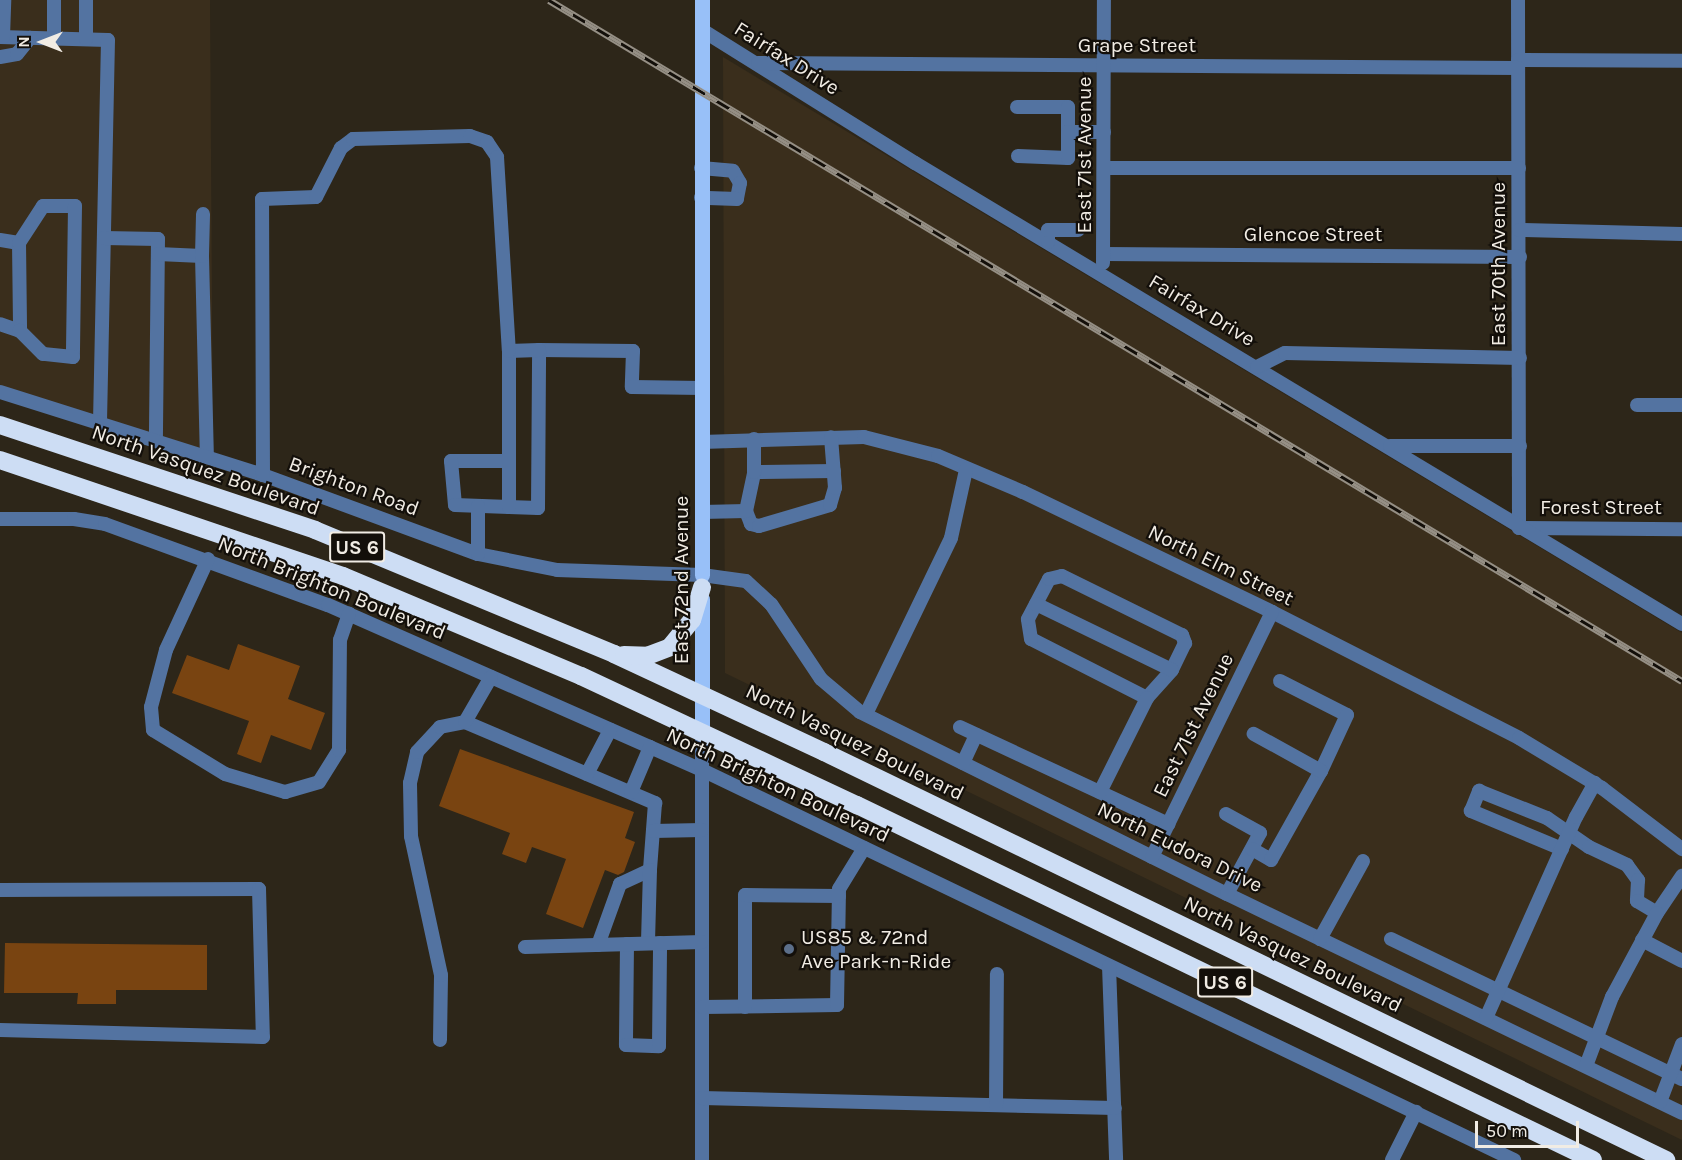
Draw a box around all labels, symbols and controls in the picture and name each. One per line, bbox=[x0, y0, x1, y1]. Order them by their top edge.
north arrow bbox=[12, 12, 72, 72]
street label: Fairfax Drive bbox=[730, 16, 844, 100]
street label: Grape Street bbox=[1078, 32, 1196, 58]
text: N bbox=[14, 36, 33, 48]
street label: East 71st Avenue bbox=[1071, 76, 1097, 234]
street label: East 70th Avenue bbox=[1485, 182, 1511, 346]
street label: Glencoe Street bbox=[1244, 221, 1382, 247]
street label: Fairfax Drive bbox=[1144, 268, 1260, 352]
street label: North Vasquez Boulevard bbox=[89, 419, 323, 521]
street label: Brighton Road bbox=[285, 451, 423, 521]
street label: Forest Street bbox=[1540, 494, 1662, 520]
street label: East 72nd Avenue bbox=[668, 496, 694, 664]
street label: North Elm Street bbox=[1144, 519, 1298, 611]
road number: US 6 bbox=[328, 530, 386, 564]
street label: North Brighton Boulevard bbox=[214, 531, 450, 645]
street label: East 71st Avenue bbox=[1147, 649, 1239, 801]
street label: North Vasquez Boulevard bbox=[742, 678, 968, 806]
street label: North Brighton Boulevard bbox=[662, 722, 894, 848]
street label: North Eudora Drive bbox=[1093, 796, 1267, 898]
street label: North Vasquez Boulevard bbox=[1180, 890, 1406, 1018]
place label: US85 & 72nd Ave Park-n-Ride bbox=[801, 924, 951, 974]
marker: US85 & 72nd Ave Park-n-Ride bbox=[782, 942, 796, 956]
road number: US 6 bbox=[1196, 965, 1254, 999]
scale bar bbox=[1478, 1109, 1582, 1147]
text: 50 m bbox=[1486, 1120, 1528, 1142]

